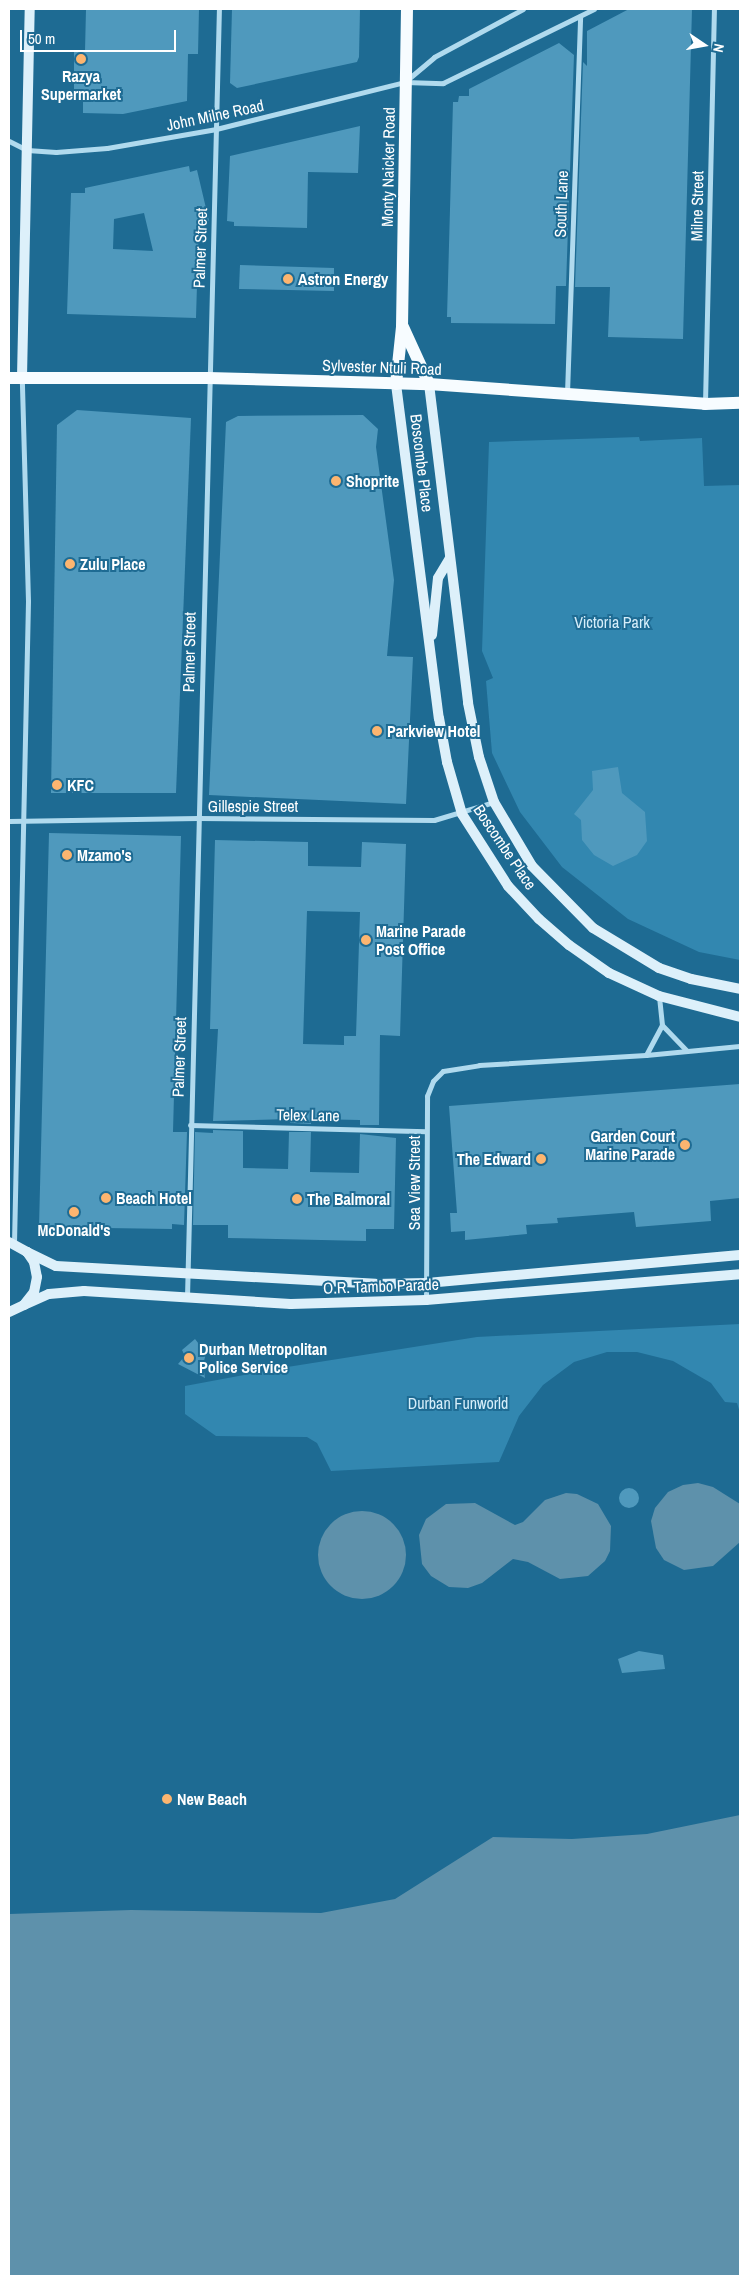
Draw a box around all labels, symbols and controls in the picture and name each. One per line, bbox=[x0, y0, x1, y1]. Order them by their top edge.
scale bar bbox=[22, 20, 179, 52]
north arrow bbox=[679, 20, 729, 70]
text: 50 m bbox=[28, 28, 55, 49]
text: N bbox=[709, 42, 728, 54]
marker: Razya Supermarket bbox=[75, 53, 87, 65]
place label: Razya Supermarket bbox=[41, 66, 121, 104]
street label: John Milne Road bbox=[164, 95, 266, 135]
street label: Monty Naicker Road bbox=[377, 107, 399, 227]
street label: South Lane bbox=[550, 170, 572, 238]
street label: Milne Street bbox=[687, 170, 707, 242]
street label: Palmer Street bbox=[189, 208, 211, 288]
place label: Astron Energy bbox=[298, 269, 388, 289]
marker: Astron Energy bbox=[282, 273, 294, 285]
street label: Sylvester Ntuli Road bbox=[322, 355, 442, 379]
street label: Boscombe Place bbox=[406, 413, 438, 513]
place label: Shoprite bbox=[346, 471, 399, 491]
marker: Shoprite bbox=[330, 475, 342, 487]
place label: Zulu Place bbox=[80, 554, 146, 574]
marker: Zulu Place bbox=[64, 558, 76, 570]
street label: Palmer Street bbox=[179, 612, 199, 692]
park label: Victoria Park bbox=[574, 612, 650, 632]
place label: Parkview Hotel bbox=[387, 721, 480, 741]
marker: Parkview Hotel bbox=[371, 725, 383, 737]
place label: KFC bbox=[67, 775, 94, 795]
marker: KFC bbox=[51, 779, 63, 791]
street label: Gillespie Street bbox=[208, 796, 298, 816]
street label: Boscombe Place bbox=[470, 801, 540, 893]
place label: Mzamo's bbox=[77, 845, 132, 865]
marker: Mzamo's bbox=[61, 849, 73, 861]
place label: Marine Parade Post Office bbox=[376, 921, 466, 959]
marker: Marine Parade Post Office bbox=[360, 934, 372, 946]
street label: Palmer Street bbox=[168, 1017, 190, 1097]
street label: Telex Lane bbox=[276, 1105, 340, 1125]
place label: Garden Court Marine Parade bbox=[585, 1126, 675, 1164]
street label: Sea View Street bbox=[404, 1136, 424, 1230]
marker: Garden Court Marine Parade bbox=[679, 1139, 691, 1151]
place label: The Edward bbox=[457, 1149, 531, 1169]
marker: The Edward bbox=[535, 1153, 547, 1165]
place label: Beach Hotel bbox=[116, 1188, 192, 1208]
place label: The Balmoral bbox=[307, 1189, 390, 1209]
marker: Beach Hotel bbox=[100, 1192, 112, 1204]
marker: The Balmoral bbox=[291, 1193, 303, 1205]
marker: McDonald's bbox=[68, 1206, 80, 1218]
place label: McDonald's bbox=[37, 1220, 111, 1240]
street label: O.R. Tambo Parade bbox=[323, 1274, 439, 1298]
place label: Durban Metropolitan Police Service bbox=[199, 1339, 327, 1377]
marker: Durban Metropolitan Police Service bbox=[183, 1352, 195, 1364]
park label: Durban Funworld bbox=[408, 1393, 508, 1413]
place label: New Beach bbox=[177, 1789, 247, 1809]
marker: New Beach bbox=[161, 1793, 173, 1805]

